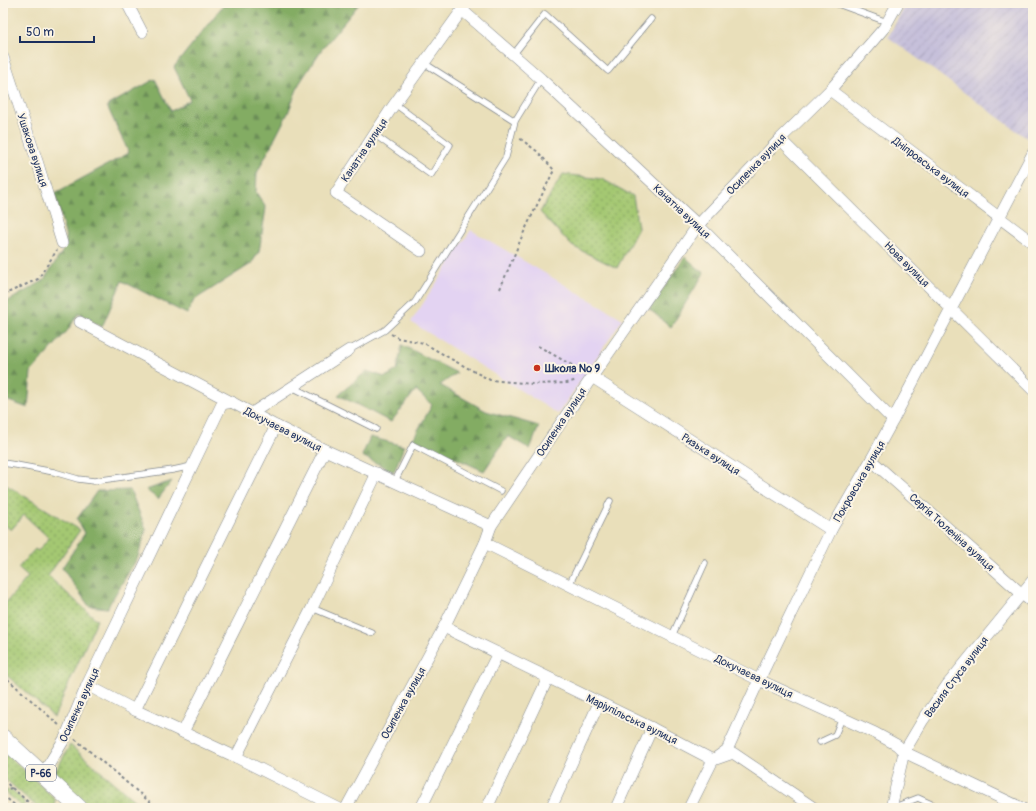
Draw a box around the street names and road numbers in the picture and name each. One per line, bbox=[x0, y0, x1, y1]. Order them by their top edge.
street label: Ушакова вулиця bbox=[14, 112, 51, 189]
street label: Канатна вулиця bbox=[339, 116, 390, 184]
street label: Осипенка вулиця bbox=[724, 131, 789, 198]
street label: Дніпровська вулиця bbox=[889, 134, 972, 201]
street label: Канатна вулиця bbox=[650, 182, 713, 241]
street label: Нова вулиця bbox=[881, 239, 932, 290]
street label: Осипенка вулиця bbox=[534, 385, 589, 459]
street label: Докучаєва вулиця bbox=[241, 404, 324, 455]
street label: Ризька вулиця bbox=[679, 431, 742, 478]
street label: Покровська вулиця bbox=[831, 438, 888, 524]
street label: Сергія Тюленіна вулиця bbox=[906, 491, 997, 574]
street label: Василя Стуса вулиця bbox=[922, 634, 991, 720]
street label: Докучаєва вулиця bbox=[712, 651, 795, 701]
street label: Осипенка вулиця bbox=[378, 665, 429, 741]
street label: Осипенка вулиця bbox=[57, 666, 102, 744]
street label: Маріупільська вулиця bbox=[584, 692, 680, 747]
road number: Р-66 bbox=[26, 765, 56, 781]

